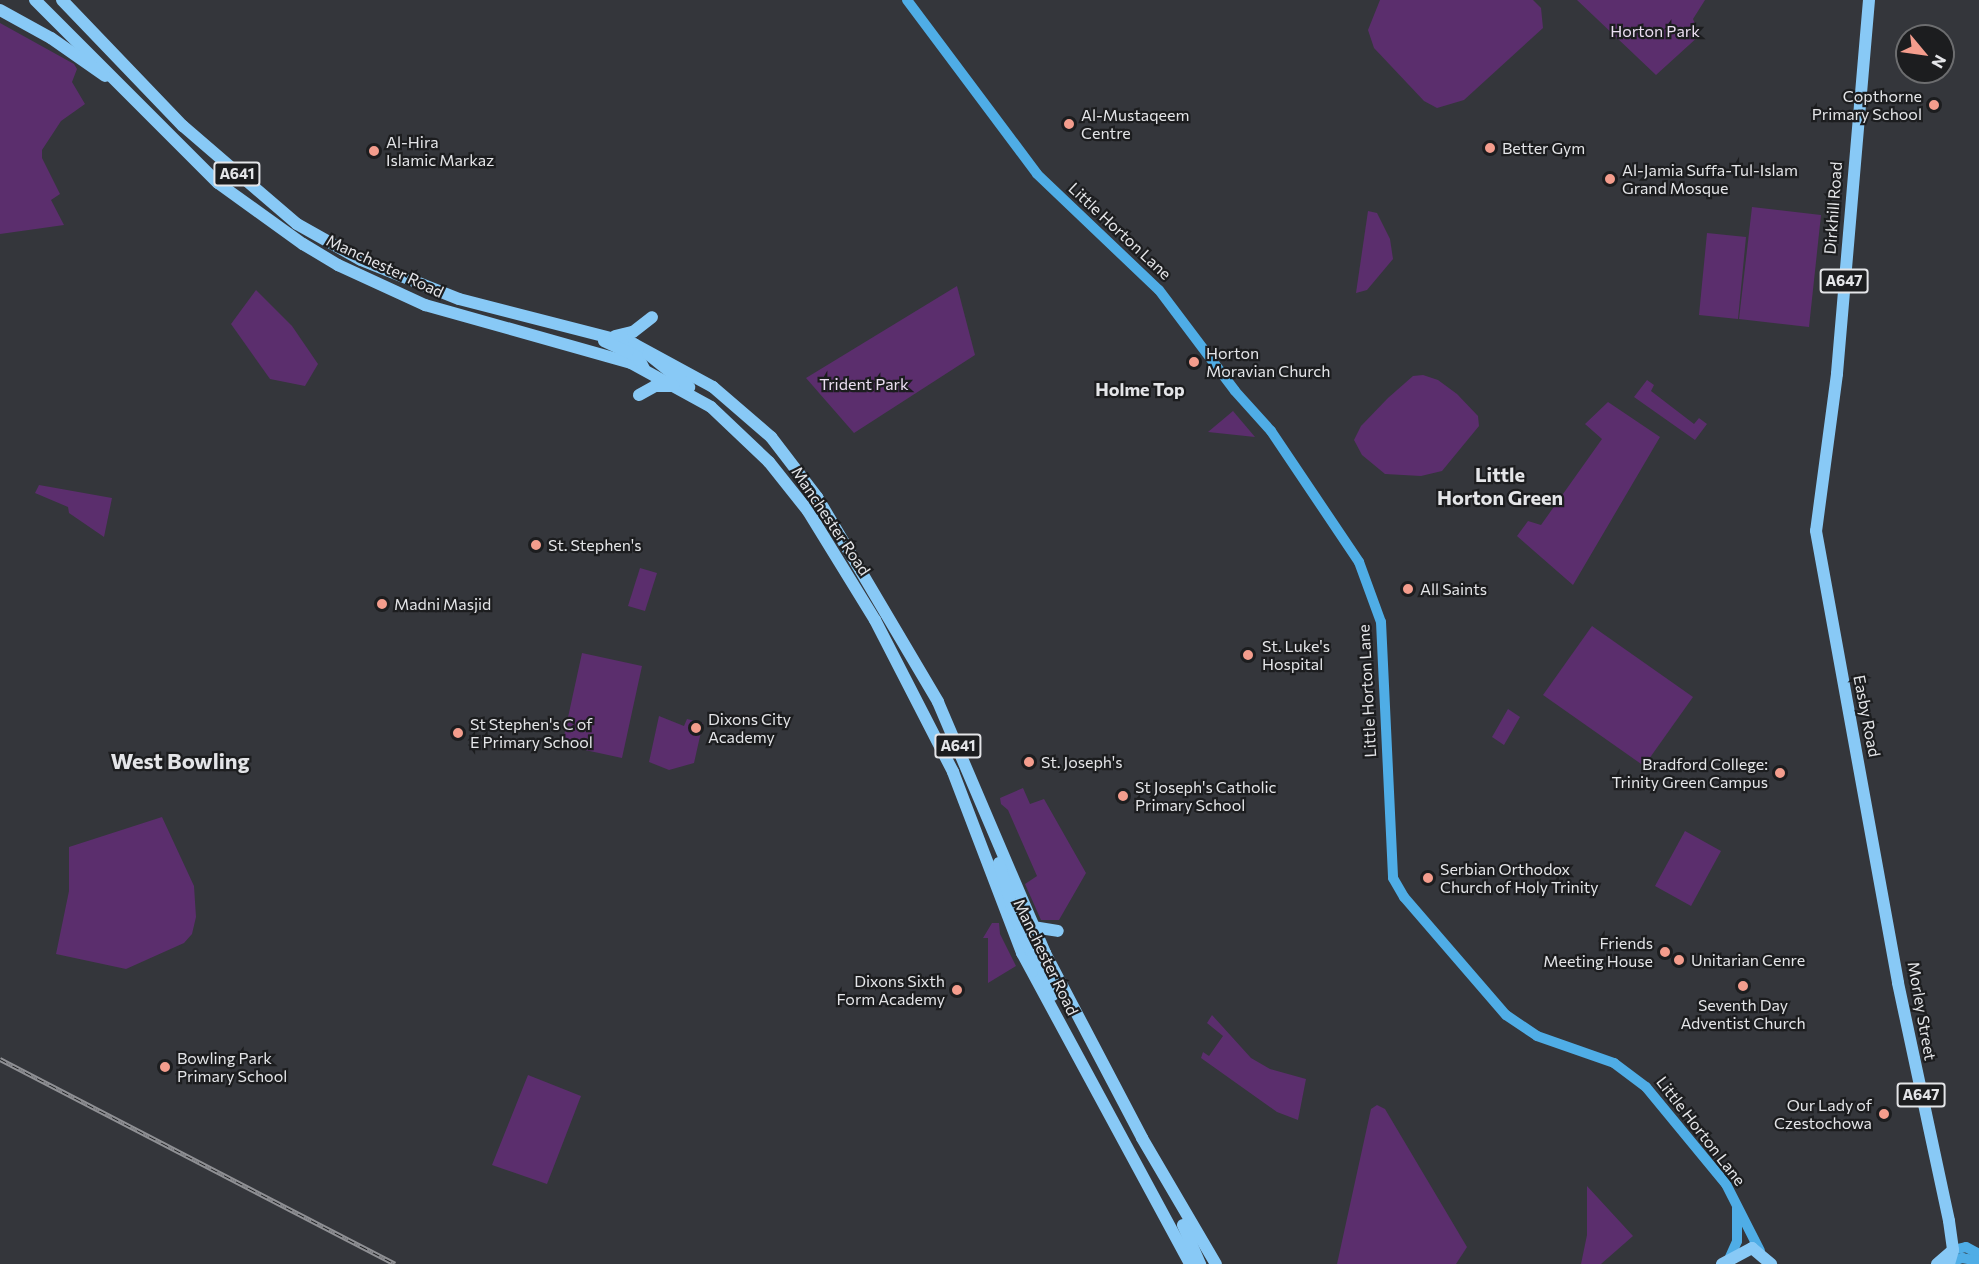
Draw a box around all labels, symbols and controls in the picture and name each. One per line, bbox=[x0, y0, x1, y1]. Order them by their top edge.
park label: Horton Park bbox=[1610, 21, 1700, 41]
north arrow bbox=[1895, 24, 1955, 84]
text: N bbox=[1928, 52, 1951, 72]
place label: Copthorne Primary School bbox=[1812, 86, 1922, 124]
marker: Copthorne Primary School bbox=[1927, 98, 1941, 112]
place label: Al-Mustaqeem Centre bbox=[1081, 105, 1189, 143]
marker: Al-Mustaqeem Centre bbox=[1062, 117, 1076, 131]
place label: Al-Hira Islamic Markaz bbox=[386, 132, 494, 170]
place label: Better Gym bbox=[1502, 138, 1585, 158]
marker: Better Gym bbox=[1483, 141, 1497, 155]
marker: Al-Hira Islamic Markaz bbox=[367, 144, 381, 158]
place label: Al-Jamia Suffa-Tul-Islam Grand Mosque bbox=[1622, 160, 1798, 198]
street label: Dirkhill Road bbox=[1820, 161, 1846, 255]
road number: A641 bbox=[213, 162, 261, 186]
marker: Al-Jamia Suffa-Tul-Islam Grand Mosque bbox=[1603, 172, 1617, 186]
street label: Little Horton Lane bbox=[1065, 179, 1175, 283]
street label: Manchester Road bbox=[323, 230, 447, 302]
road number: A647 bbox=[1818, 269, 1870, 293]
place label: Horton Moravian Church bbox=[1206, 343, 1330, 381]
marker: Horton Moravian Church bbox=[1187, 355, 1201, 369]
park label: Trident Park bbox=[819, 374, 909, 394]
district label: Holme Top bbox=[1095, 378, 1185, 400]
district label: Little Horton Green bbox=[1437, 462, 1563, 509]
street label: Manchester Road bbox=[787, 463, 875, 579]
place label: St. Stephen's bbox=[548, 535, 641, 555]
marker: St. Stephen's bbox=[529, 538, 543, 552]
place label: All Saints bbox=[1420, 579, 1487, 599]
marker: All Saints bbox=[1401, 582, 1415, 596]
place label: Madni Masjid bbox=[394, 594, 491, 614]
marker: Madni Masjid bbox=[375, 597, 389, 611]
street label: Little Horton Lane bbox=[1354, 624, 1380, 758]
place label: St. Luke's Hospital bbox=[1262, 636, 1330, 674]
marker: St. Luke's Hospital bbox=[1239, 646, 1257, 664]
street label: Easby Road bbox=[1850, 673, 1884, 759]
place label: Dixons City Academy bbox=[708, 709, 791, 747]
place label: St Stephen's C of E Primary School bbox=[470, 714, 593, 752]
marker: Dixons City Academy bbox=[689, 721, 703, 735]
marker: St Stephen's C of E Primary School bbox=[451, 726, 465, 740]
road number: A641 bbox=[934, 734, 982, 758]
district label: West Bowling bbox=[110, 748, 250, 774]
place label: St. Joseph's bbox=[1041, 752, 1123, 772]
place label: Bradford College: Trinity Green Campus bbox=[1611, 754, 1768, 792]
marker: St. Joseph's bbox=[1022, 755, 1036, 769]
marker: Bradford College: Trinity Green Campus bbox=[1773, 766, 1787, 780]
place label: St Joseph's Catholic Primary School bbox=[1135, 777, 1277, 815]
marker: St Joseph's Catholic Primary School bbox=[1116, 789, 1130, 803]
place label: Serbian Orthodox Church of Holy Trinity bbox=[1440, 859, 1599, 897]
marker: Serbian Orthodox Church of Holy Trinity bbox=[1421, 871, 1435, 885]
street label: Manchester Road bbox=[1010, 896, 1082, 1018]
place label: Friends Meeting House bbox=[1543, 933, 1653, 971]
marker: Friends Meeting House bbox=[1658, 945, 1672, 959]
place label: Unitarian Cenre bbox=[1691, 950, 1805, 970]
marker: Unitarian Cenre bbox=[1672, 953, 1686, 967]
street label: Morley Street bbox=[1904, 960, 1940, 1062]
place label: Dixons Sixth Form Academy bbox=[837, 971, 945, 1009]
marker: Seventh Day Adventist Church bbox=[1736, 979, 1750, 993]
marker: Dixons Sixth Form Academy bbox=[950, 983, 964, 997]
place label: Seventh Day Adventist Church bbox=[1680, 995, 1806, 1033]
place label: Bowling Park Primary School bbox=[177, 1048, 287, 1086]
marker: Bowling Park Primary School bbox=[158, 1060, 172, 1074]
street label: Little Horton Lane bbox=[1652, 1073, 1750, 1189]
road number: A647 bbox=[1896, 1083, 1946, 1107]
place label: Our Lady of Czestochowa bbox=[1774, 1095, 1872, 1133]
marker: Our Lady of Czestochowa bbox=[1877, 1107, 1891, 1121]

